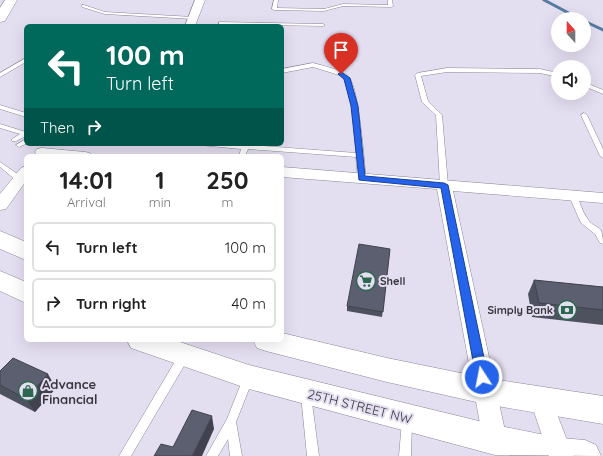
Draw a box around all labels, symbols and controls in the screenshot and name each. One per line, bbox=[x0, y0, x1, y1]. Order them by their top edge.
north arrow bbox=[551, 12, 591, 52]
map controls bbox=[551, 12, 591, 100]
pin bbox=[324, 33, 358, 74]
text: 100 m bbox=[106, 37, 185, 72]
icon: arrive bbox=[330, 39, 352, 61]
icon: left bbox=[40, 40, 92, 92]
button: sound bbox=[551, 60, 591, 100]
text: Turn left bbox=[106, 72, 174, 95]
icon: right bbox=[83, 116, 105, 138]
text: Then bbox=[40, 118, 75, 137]
text: 14:01 bbox=[59, 165, 113, 195]
text: 1 bbox=[155, 165, 165, 195]
text: 250 bbox=[206, 165, 249, 195]
text: Arrival bbox=[67, 194, 106, 210]
text: min bbox=[149, 194, 171, 210]
text: m bbox=[222, 194, 233, 210]
icon: left bbox=[42, 236, 64, 258]
text: Turn left bbox=[76, 238, 138, 257]
text: 100 m bbox=[225, 238, 266, 257]
supermarket icon: Shell bbox=[355, 270, 377, 292]
place label: Shell bbox=[380, 274, 405, 288]
icon: right bbox=[42, 292, 64, 314]
text: Turn right bbox=[76, 294, 147, 313]
text: 40 m bbox=[231, 294, 266, 313]
bank icon: Simply Bank bbox=[556, 299, 578, 321]
place label: Simply Bank bbox=[488, 303, 553, 317]
position arrow bbox=[461, 356, 503, 398]
place label: Advance Financial bbox=[42, 376, 98, 407]
shop icon: Advance Financial bbox=[17, 380, 39, 402]
street label: 25TH STREET NW bbox=[306, 385, 414, 427]

